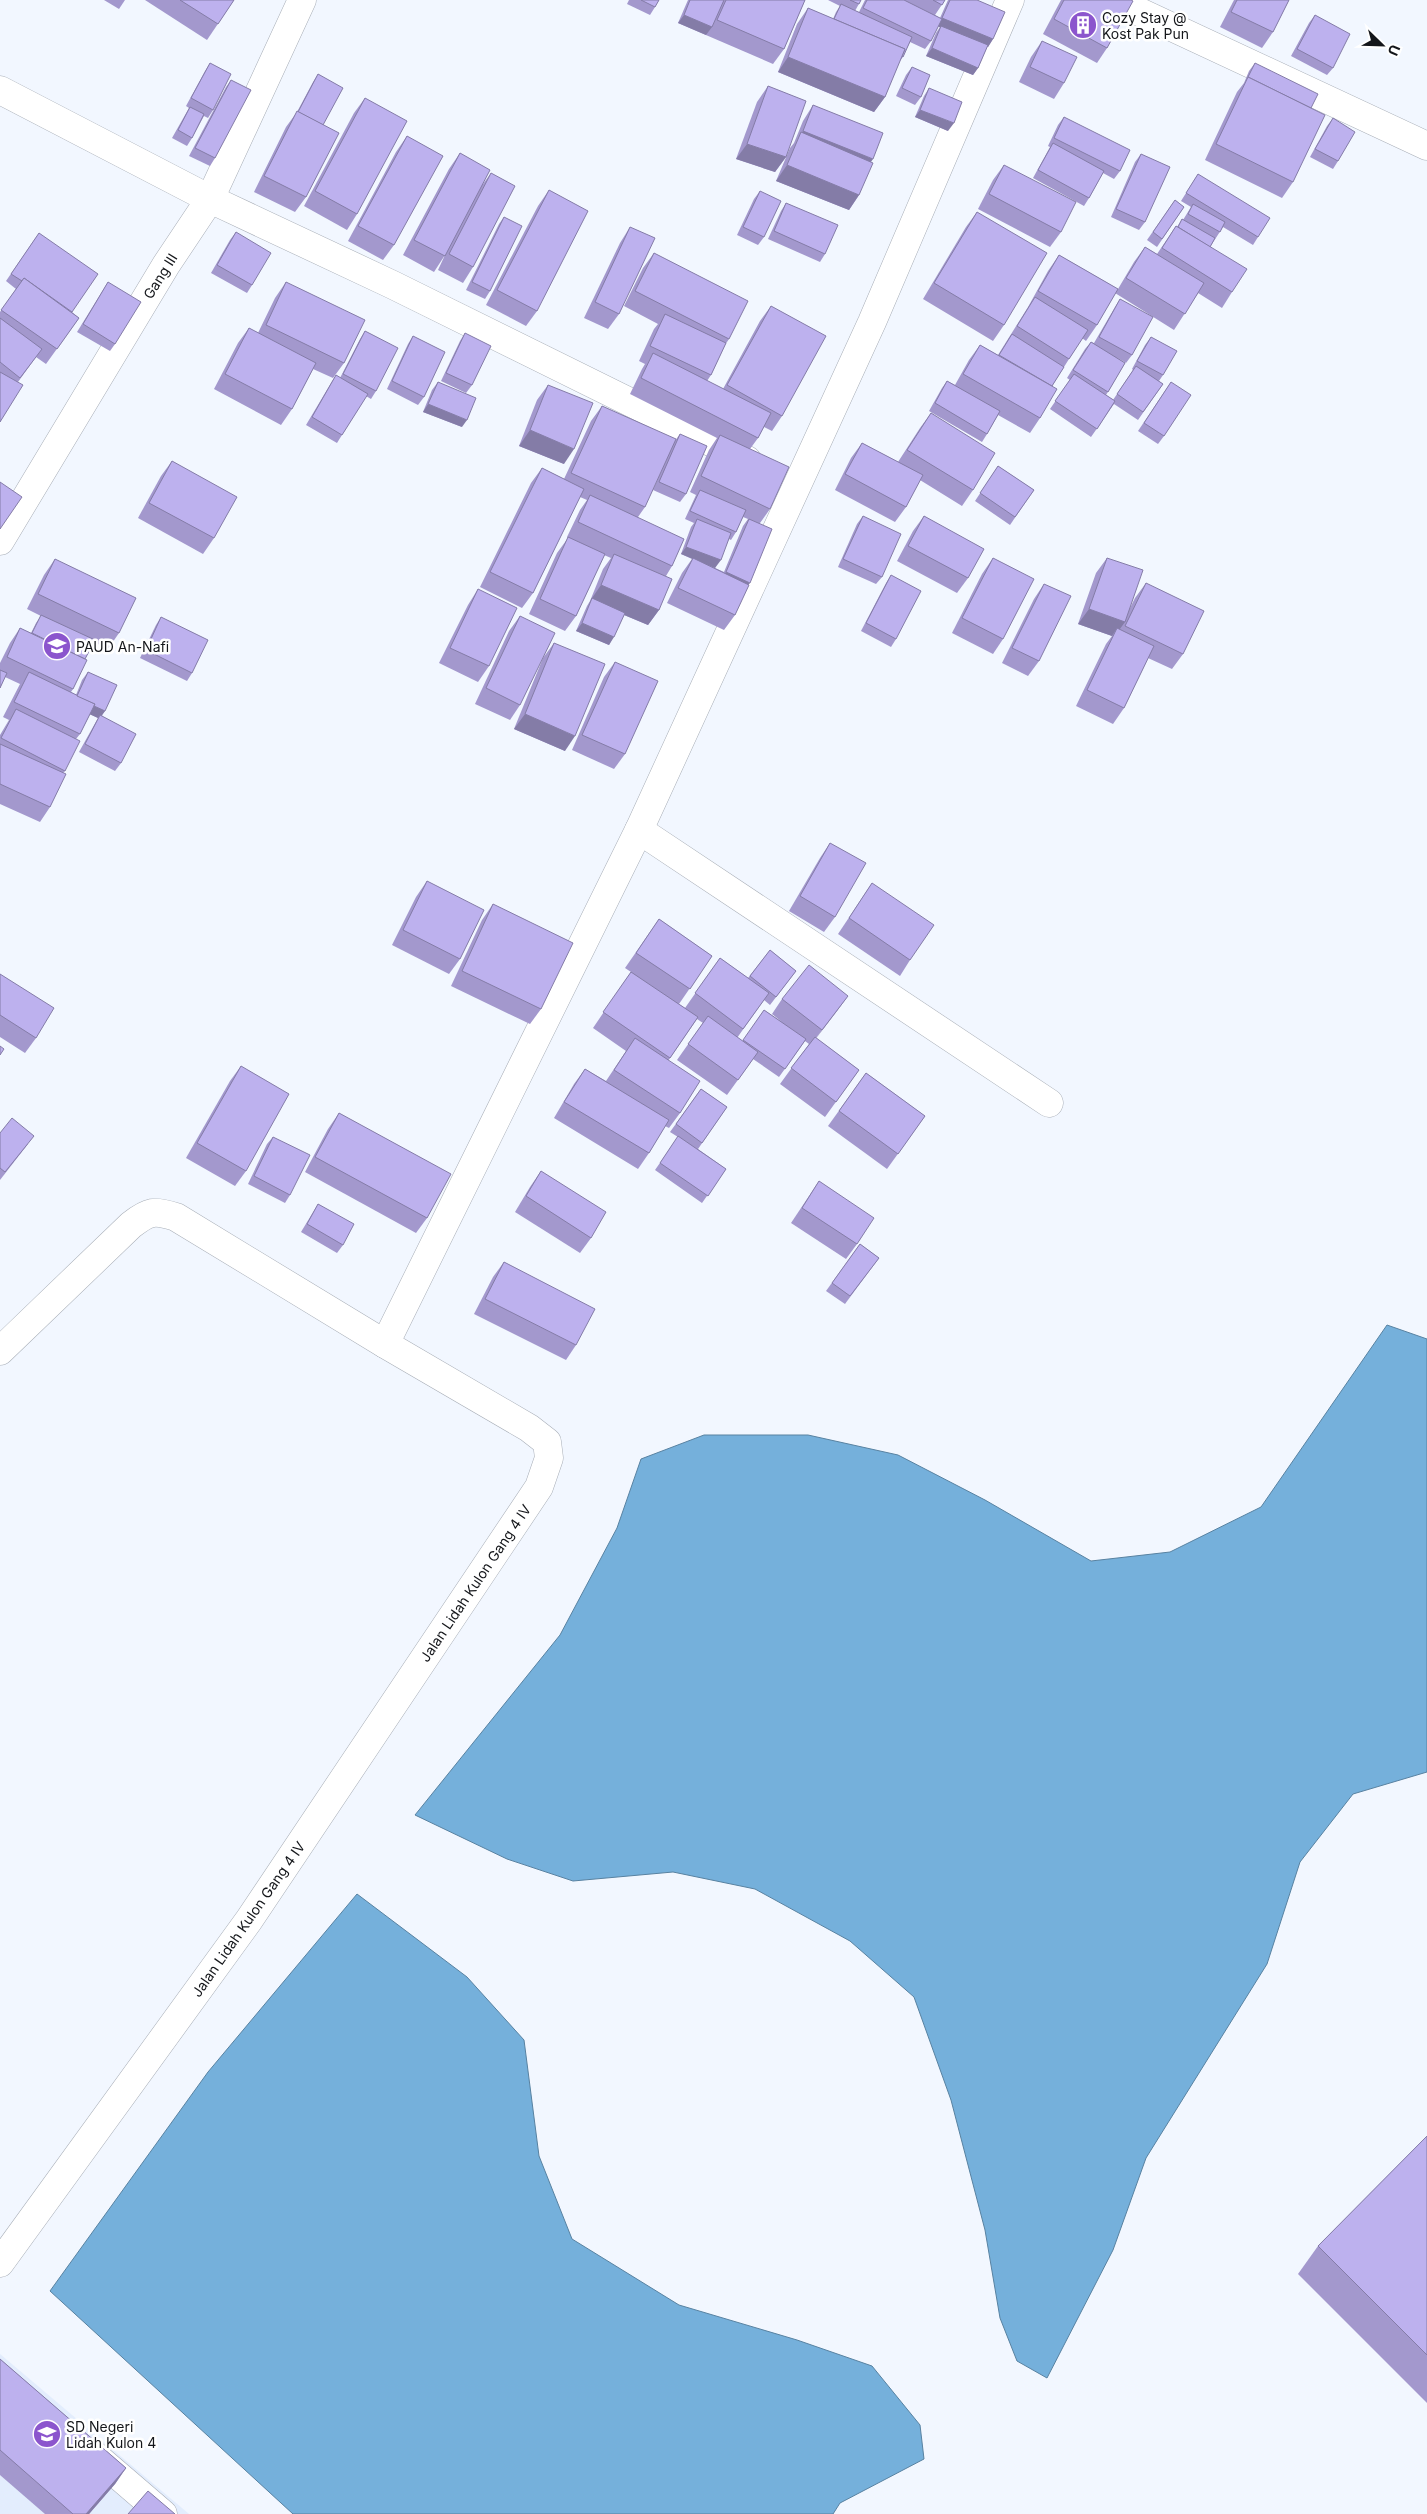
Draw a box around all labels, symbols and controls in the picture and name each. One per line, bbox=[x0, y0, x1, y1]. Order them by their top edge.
place label: Cozy Stay @ Kost Pak Pun bbox=[1102, 9, 1189, 42]
building icon: Cozy Stay @ Kost Pak Pun bbox=[1068, 10, 1098, 40]
north arrow bbox=[1357, 20, 1407, 70]
text: U bbox=[1385, 42, 1404, 58]
street label: Gang III bbox=[139, 250, 181, 302]
school or university icon: PAUD An-Nafi bbox=[42, 631, 72, 661]
place label: PAUD An-Nafi bbox=[76, 638, 169, 655]
street label: Jalan Lidah Kulon Gang 4 IV bbox=[416, 1501, 534, 1665]
street label: Jalan Lidah Kulon Gang 4 IV bbox=[188, 1838, 308, 2000]
place label: SD Negeri Lidah Kulon 4 bbox=[66, 2418, 156, 2451]
school or university icon: SD Negeri Lidah Kulon 4 bbox=[32, 2419, 62, 2449]

